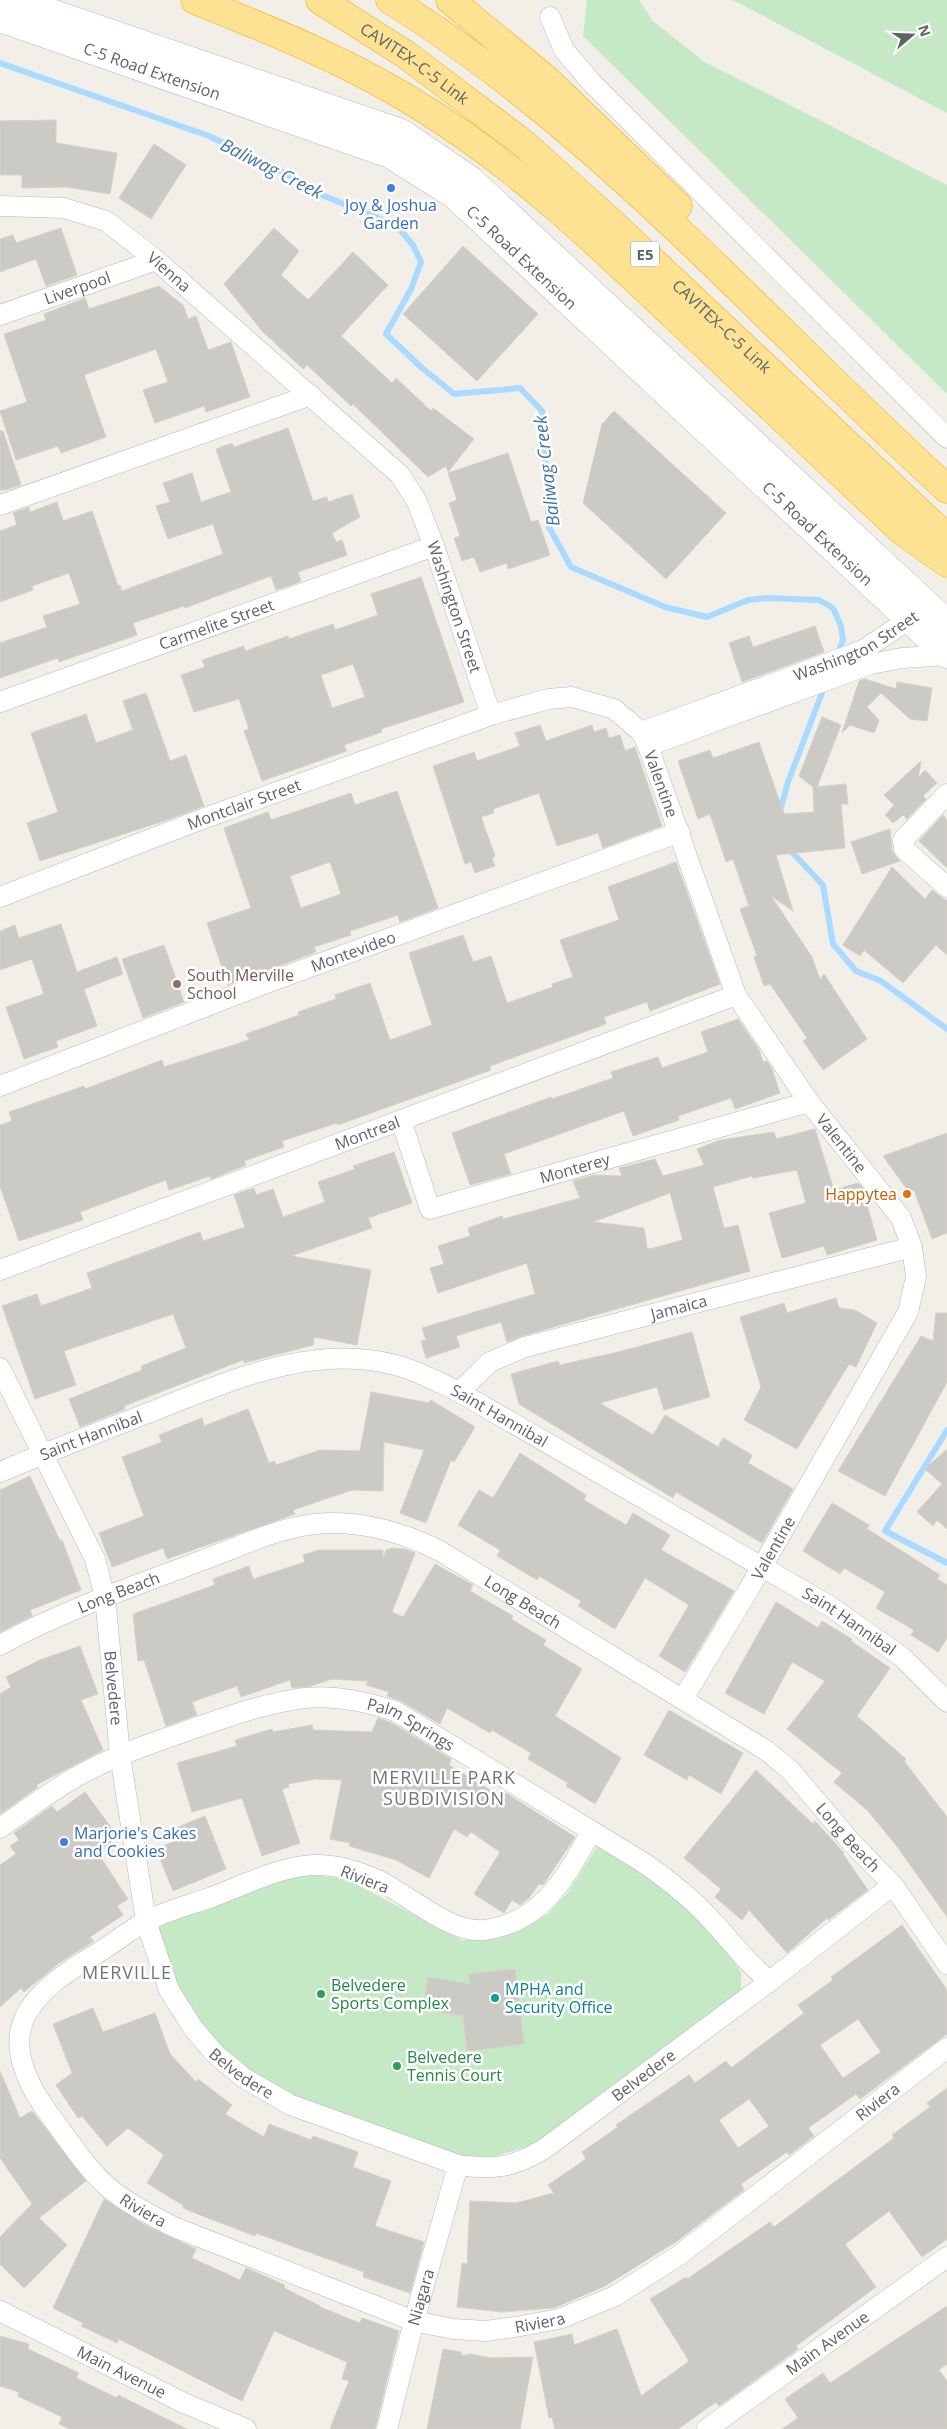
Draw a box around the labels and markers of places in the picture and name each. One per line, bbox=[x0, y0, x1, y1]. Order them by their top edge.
marker: Joy & Joshua Garden bbox=[385, 182, 397, 194]
place label: Joy & Joshua Garden bbox=[343, 194, 437, 234]
place label: South Merville School bbox=[187, 964, 294, 1004]
marker: South Merville School bbox=[171, 978, 183, 990]
place label: Happytea bbox=[825, 1183, 897, 1205]
marker: Happytea bbox=[901, 1188, 913, 1200]
place label: Marjorie's Cakes and Cookies bbox=[74, 1822, 196, 1862]
marker: Marjorie's Cakes and Cookies bbox=[58, 1836, 70, 1848]
place label: Belvedere Sports Complex bbox=[331, 1974, 450, 2014]
place label: MPHA and Security Office bbox=[505, 1978, 613, 2018]
marker: Belvedere Sports Complex bbox=[315, 1988, 327, 2000]
marker: MPHA and Security Office bbox=[489, 1992, 501, 2004]
place label: Belvedere Tennis Court bbox=[407, 2046, 502, 2086]
marker: Belvedere Tennis Court bbox=[391, 2060, 403, 2072]

